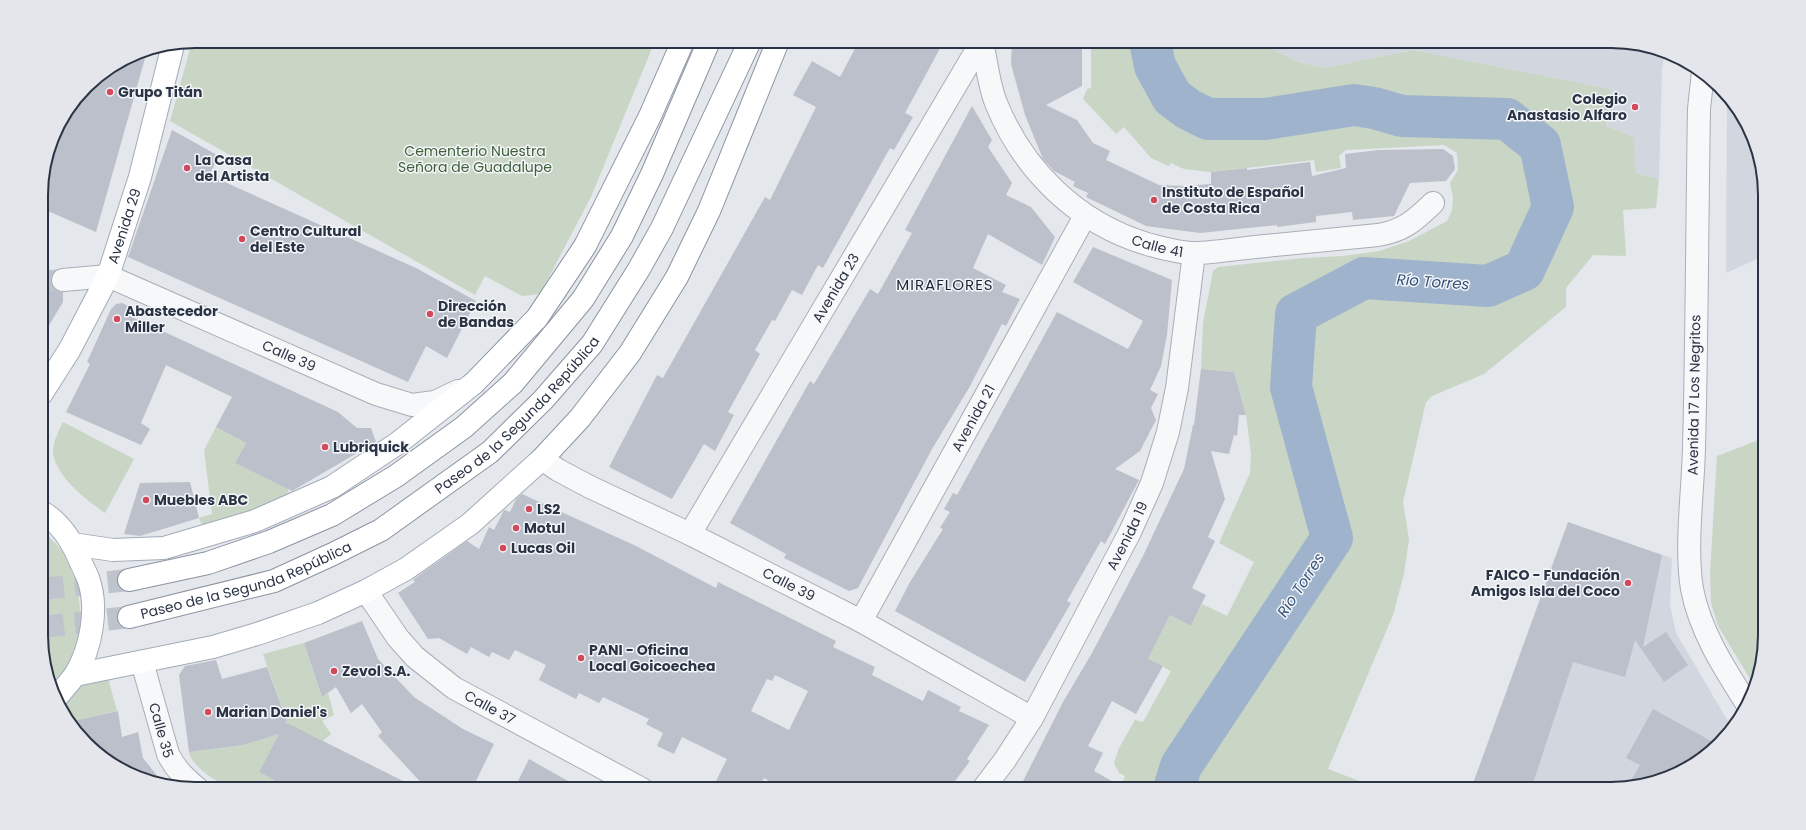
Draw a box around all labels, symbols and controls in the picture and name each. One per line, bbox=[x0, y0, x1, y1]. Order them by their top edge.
place label: Grupo Titán bbox=[118, 82, 203, 102]
marker: Grupo Titán bbox=[105, 87, 115, 97]
place label: Colegio Anastasio Alfaro bbox=[1507, 89, 1627, 125]
marker: Colegio Anastasio Alfaro bbox=[1630, 102, 1640, 112]
park label: Cementerio Nuestra Señora de Guadalupe bbox=[398, 141, 552, 177]
place label: La Casa del Artista bbox=[195, 150, 269, 186]
marker: La Casa del Artista bbox=[182, 163, 192, 173]
place label: Instituto de Español de Costa Rica bbox=[1162, 182, 1304, 218]
street label: Avenida 29 bbox=[103, 186, 146, 266]
marker: Instituto de Español de Costa Rica bbox=[1149, 195, 1159, 205]
place label: Centro Cultural del Este bbox=[250, 221, 361, 257]
street label: Calle 41 bbox=[1129, 230, 1185, 262]
marker: Centro Cultural del Este bbox=[237, 234, 247, 244]
street label: Avenida 23 bbox=[807, 250, 864, 326]
water label: Río Torres bbox=[1396, 268, 1470, 295]
district label: MIRAFLORES bbox=[896, 274, 994, 295]
place label: Dirección de Bandas bbox=[438, 296, 514, 332]
place label: Abastecedor Miller bbox=[125, 301, 218, 337]
marker: Dirección de Bandas bbox=[425, 309, 435, 319]
marker: Abastecedor Miller bbox=[112, 314, 122, 324]
street label: Avenida 17 Los Negritos bbox=[1683, 314, 1705, 476]
street label: Paseo de la Segunda República bbox=[431, 333, 604, 498]
street label: Calle 39 bbox=[259, 335, 319, 376]
street label: Avenida 21 bbox=[947, 381, 1000, 455]
place label: Lubriquick bbox=[333, 437, 409, 457]
marker: Lubriquick bbox=[320, 442, 330, 452]
place label: Muebles ABC bbox=[154, 490, 248, 510]
marker: Muebles ABC bbox=[141, 495, 151, 505]
street label: Avenida 19 bbox=[1102, 498, 1152, 574]
place label: LS2 bbox=[537, 499, 560, 519]
marker: LS2 bbox=[524, 504, 534, 514]
place label: Motul bbox=[524, 518, 565, 538]
marker: Motul bbox=[511, 523, 521, 533]
street label: Paseo de la Segunda República bbox=[138, 536, 355, 624]
place label: Lucas Oil bbox=[511, 538, 575, 558]
marker: Lucas Oil bbox=[498, 543, 508, 553]
water label: Río Torres bbox=[1272, 548, 1329, 621]
street label: Calle 39 bbox=[759, 562, 819, 606]
place label: FAICO - Fundación Amigos Isla del Coco bbox=[1471, 565, 1620, 601]
marker: FAICO - Fundación Amigos Isla del Coco bbox=[1623, 578, 1633, 588]
place label: PANI - Oficina Local Goicoechea bbox=[589, 640, 715, 676]
marker: PANI - Oficina Local Goicoechea bbox=[576, 653, 586, 663]
place label: Zevol S.A. bbox=[342, 661, 411, 681]
marker: Zevol S.A. bbox=[329, 666, 339, 676]
street label: Calle 37 bbox=[461, 685, 519, 729]
street label: Calle 35 bbox=[144, 700, 179, 760]
place label: Marian Daniel's bbox=[216, 702, 327, 722]
marker: Marian Daniel's bbox=[203, 707, 213, 717]

